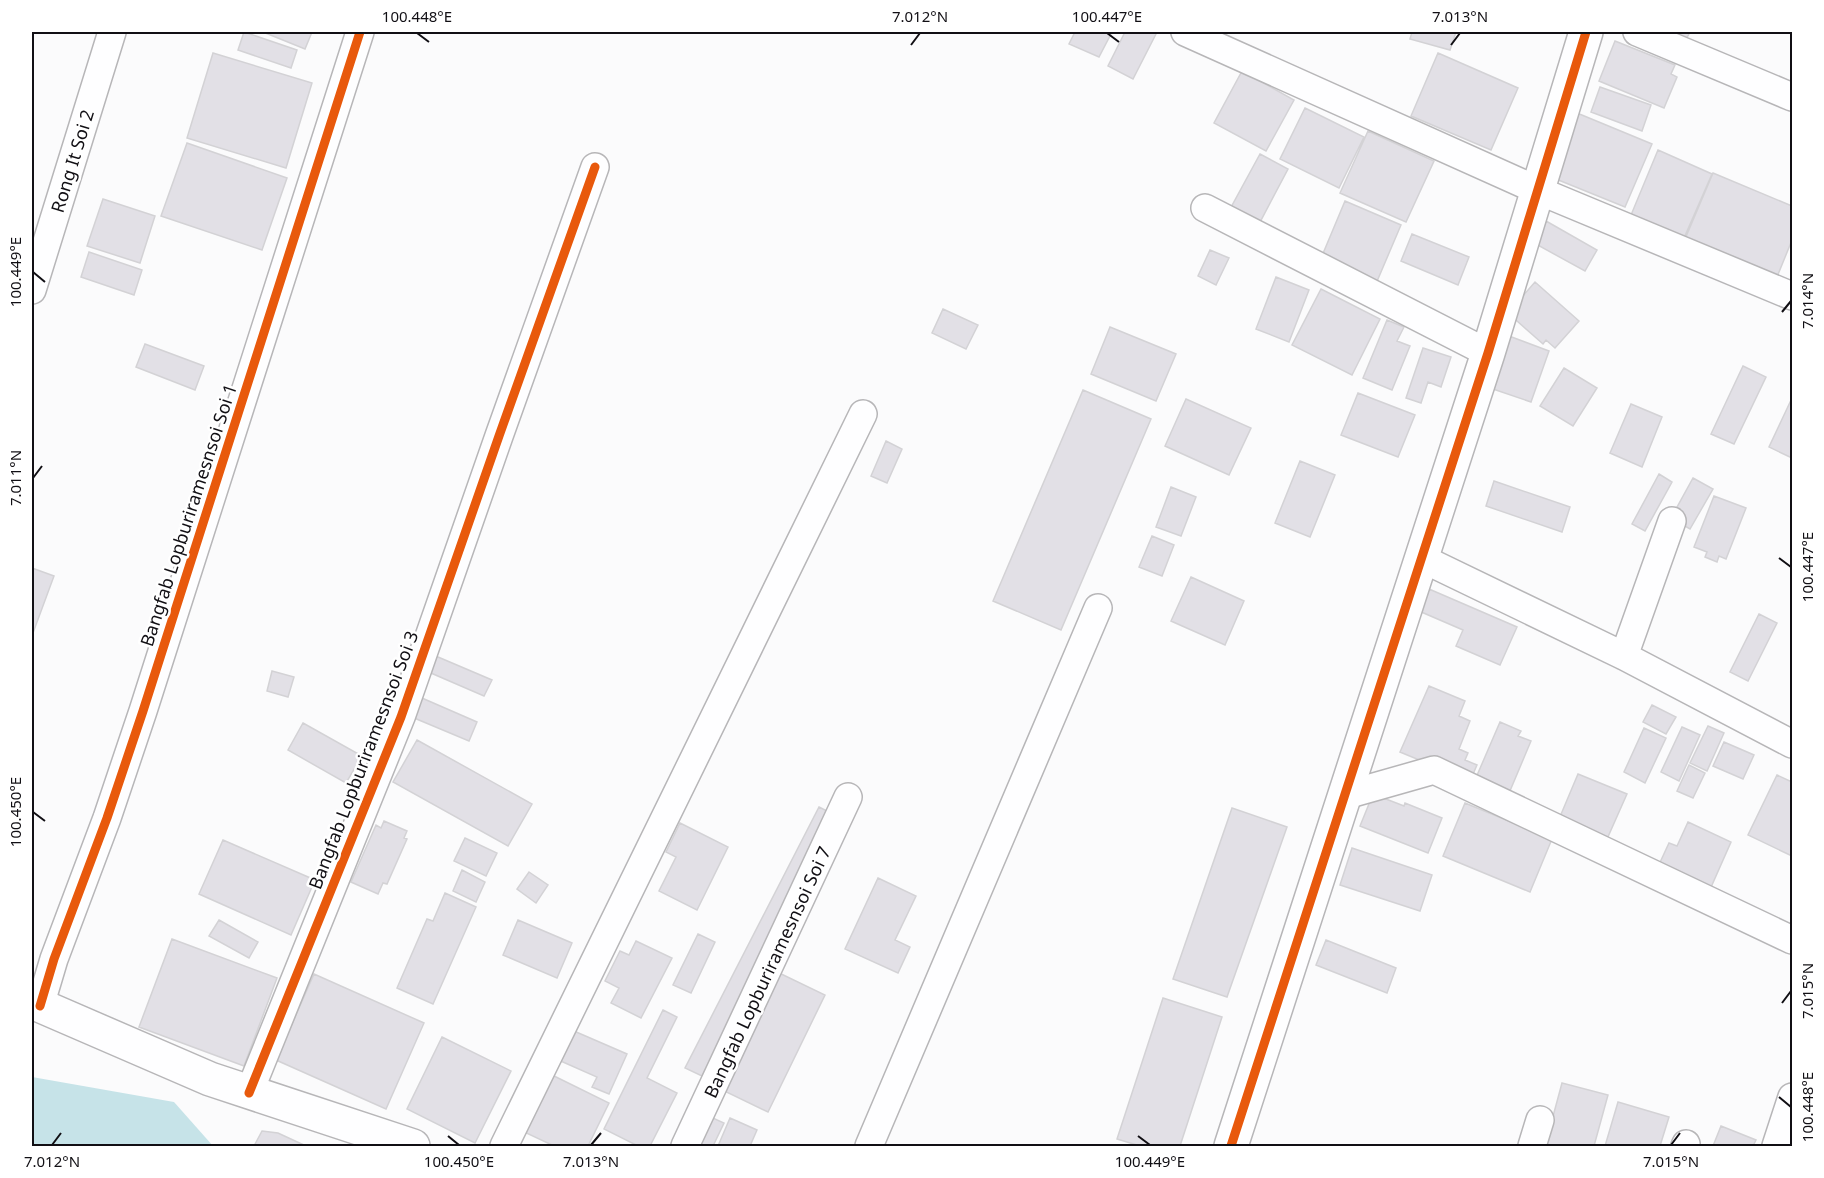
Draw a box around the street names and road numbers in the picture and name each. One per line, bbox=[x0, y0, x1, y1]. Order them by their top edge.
street label: Rong It Soi 2 bbox=[45, 107, 99, 215]
street label: Bangfab Lopburiramesnsoi Soi 1 bbox=[134, 381, 242, 649]
street label: Bangfab Lopburiramesnsoi Soi 3 bbox=[303, 627, 423, 893]
street label: Bangfab Lopburiramesnsoi Soi 7 bbox=[698, 842, 836, 1102]

